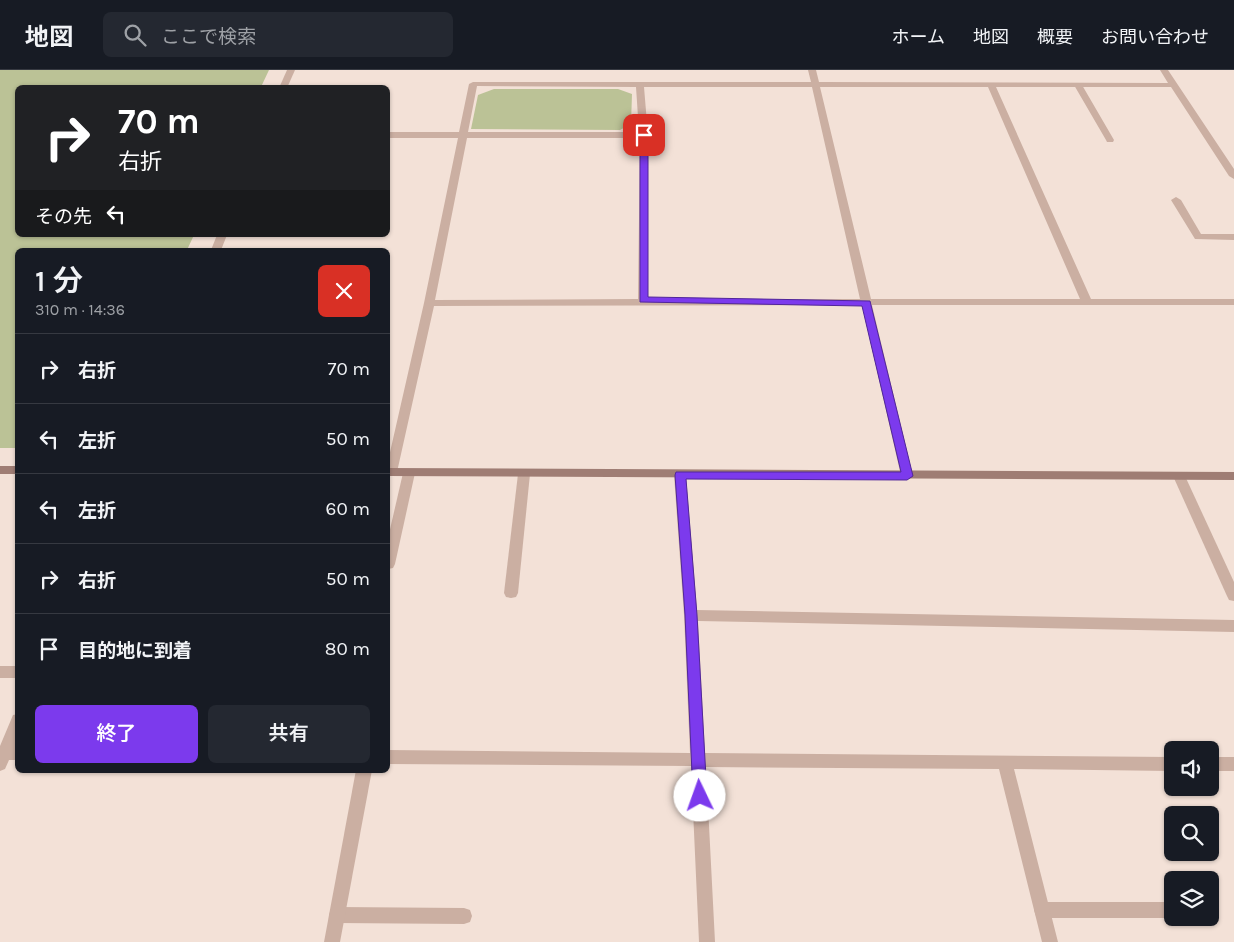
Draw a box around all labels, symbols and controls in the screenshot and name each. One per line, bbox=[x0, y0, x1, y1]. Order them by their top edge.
search box bbox=[103, 12, 453, 57]
icon: search bbox=[121, 21, 149, 49]
text: 地図 bbox=[25, 23, 73, 51]
text: ここで検索 bbox=[161, 26, 256, 48]
text: ホーム bbox=[892, 26, 945, 48]
text: 地図 bbox=[973, 26, 1009, 48]
text: 概要 bbox=[1037, 26, 1073, 48]
text: お問い合わせ bbox=[1101, 26, 1209, 48]
text: 70 m bbox=[118, 101, 200, 142]
icon: right bbox=[35, 105, 100, 170]
pin bbox=[623, 114, 665, 156]
icon: arrive bbox=[630, 121, 658, 149]
text: 右折 bbox=[118, 149, 162, 175]
icon: left bbox=[102, 200, 130, 228]
text: その先 bbox=[35, 206, 92, 228]
text: 1 分 bbox=[35, 263, 83, 299]
button: close bbox=[318, 265, 370, 317]
text: 310 m · 14:36 bbox=[35, 300, 125, 319]
icon: right bbox=[35, 355, 63, 383]
text: 70 m bbox=[328, 358, 370, 380]
text: 右折 bbox=[78, 360, 116, 382]
icon: left bbox=[35, 425, 63, 453]
text: 50 m bbox=[326, 428, 370, 450]
text: 左折 bbox=[78, 430, 116, 452]
icon: left bbox=[35, 495, 63, 523]
text: 60 m bbox=[326, 498, 370, 520]
text: 左折 bbox=[78, 500, 116, 522]
icon: right bbox=[35, 565, 63, 593]
text: 50 m bbox=[326, 568, 370, 590]
text: 右折 bbox=[78, 570, 116, 592]
icon: arrive bbox=[35, 635, 63, 663]
text: 80 m bbox=[325, 638, 370, 660]
text: 目的地に到着 bbox=[78, 640, 192, 662]
button: 終了 bbox=[35, 705, 198, 763]
button: 共有 bbox=[208, 705, 370, 763]
map controls bbox=[1164, 741, 1219, 926]
button: sound bbox=[1164, 741, 1219, 796]
position arrow bbox=[673, 769, 725, 821]
button: search bbox=[1164, 806, 1219, 861]
button: layers bbox=[1164, 871, 1219, 926]

